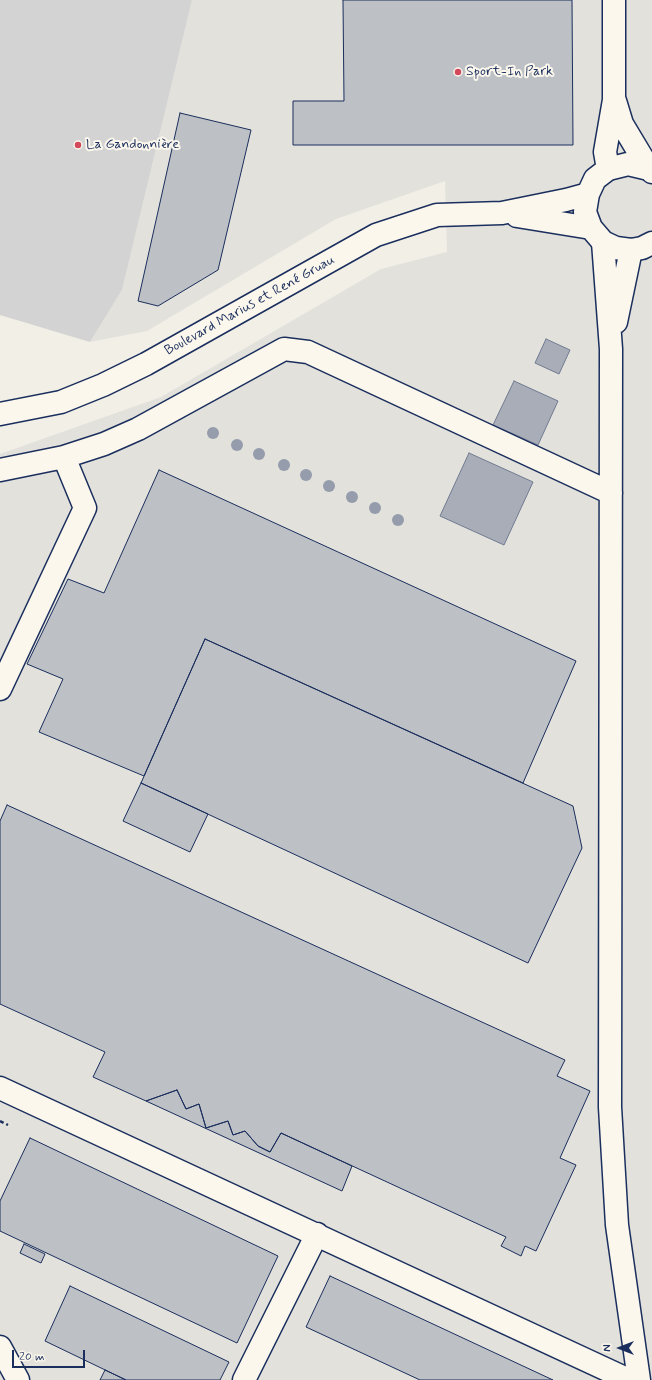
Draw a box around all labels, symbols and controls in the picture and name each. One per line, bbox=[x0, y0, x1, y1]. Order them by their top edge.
place label: Sport-In Park bbox=[466, 64, 553, 80]
marker: Sport-In Park bbox=[453, 67, 463, 77]
place label: La Gandonnière bbox=[86, 137, 179, 153]
marker: La Gandonnière bbox=[73, 140, 83, 150]
street label: Boulevard Marius et René Gruau bbox=[162, 252, 338, 360]
north arrow bbox=[600, 1328, 640, 1368]
scale bar bbox=[14, 1342, 87, 1368]
text: N bbox=[601, 1344, 615, 1352]
text: 20 m bbox=[19, 1349, 45, 1365]

